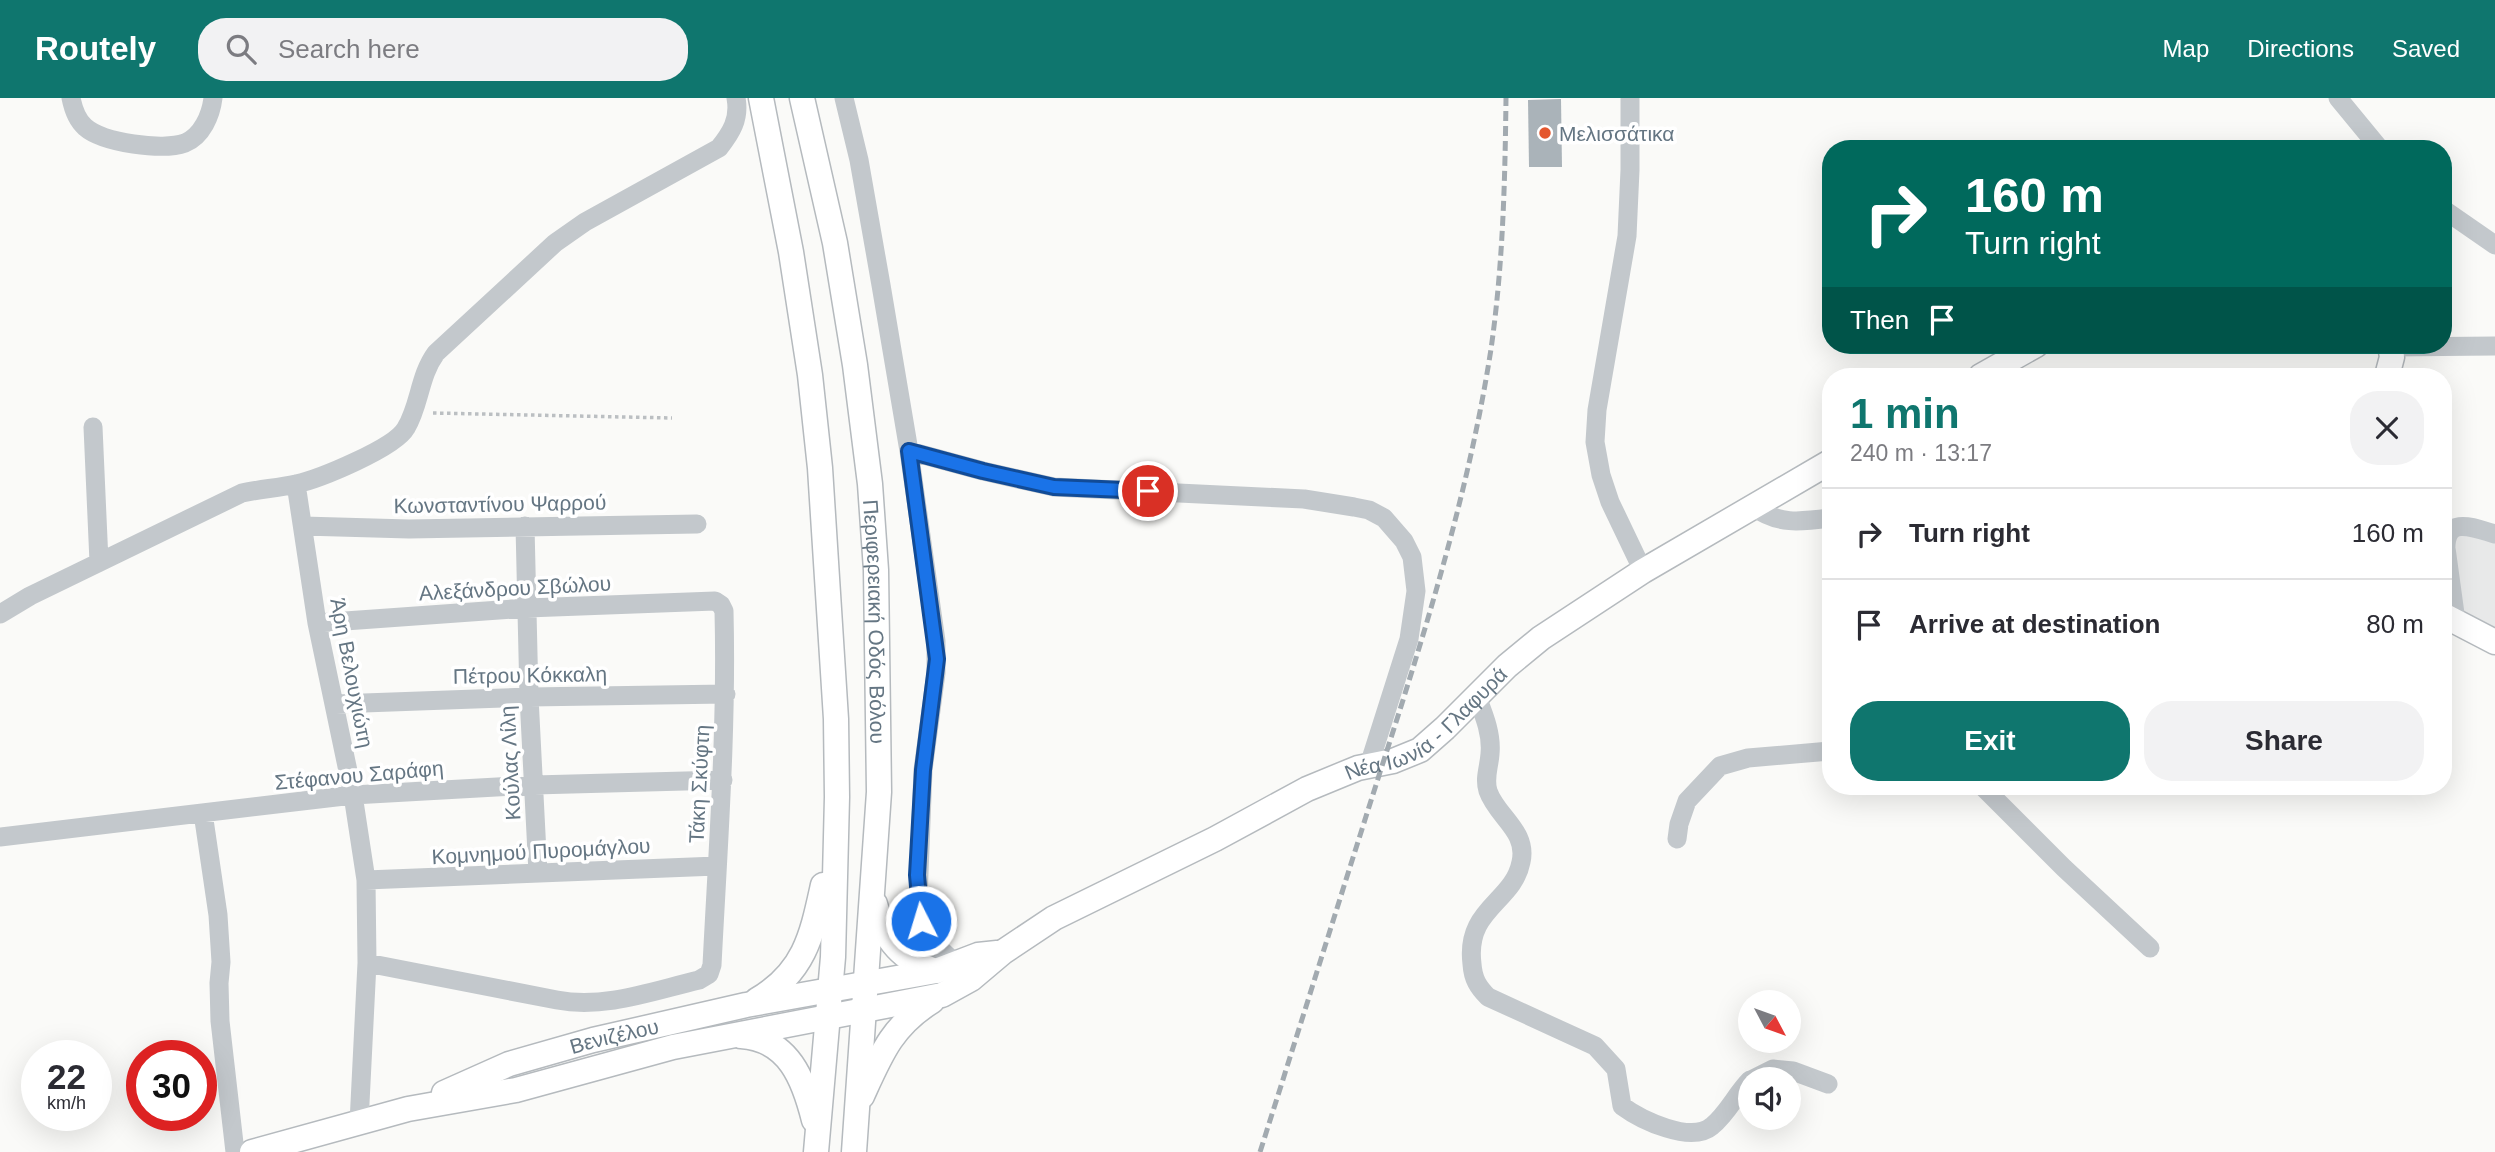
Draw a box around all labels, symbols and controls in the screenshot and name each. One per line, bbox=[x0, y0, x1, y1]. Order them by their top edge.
search box bbox=[198, 18, 688, 81]
text: Routely bbox=[35, 30, 156, 67]
icon: search bbox=[222, 30, 260, 68]
text: Search here bbox=[278, 34, 420, 64]
text: Map bbox=[2163, 35, 2209, 62]
text: Directions bbox=[2247, 35, 2354, 62]
text: Saved bbox=[2392, 35, 2460, 62]
place label: Μελισσάτικα bbox=[1559, 122, 1674, 145]
marker: Μελισσάτικα bbox=[1537, 125, 1553, 141]
icon: right bbox=[1850, 168, 1941, 259]
text: 160 m bbox=[1965, 168, 2104, 222]
text: Turn right bbox=[1965, 225, 2101, 261]
icon: arrive bbox=[1923, 301, 1961, 339]
text: Then bbox=[1850, 305, 1909, 335]
text: 1 min bbox=[1850, 390, 1960, 437]
button: close bbox=[2350, 391, 2424, 465]
text: 240 m · 13:17 bbox=[1850, 440, 1992, 466]
pin bbox=[1118, 461, 1178, 521]
icon: arrive bbox=[1129, 472, 1167, 510]
street label: Κωνσταντίνου Ψαρρού bbox=[393, 491, 607, 517]
street label: Περιφερειακή Οδός Βόλου bbox=[860, 499, 890, 744]
icon: right bbox=[1850, 515, 1888, 553]
text: Turn right bbox=[1909, 518, 2030, 548]
text: 160 m bbox=[2352, 518, 2424, 548]
street label: Αλεξάνδρου Σβώλου bbox=[418, 571, 612, 605]
street label: Άρη Βελουχιώτη bbox=[326, 596, 378, 750]
icon: arrive bbox=[1850, 606, 1888, 644]
text: Arrive at destination bbox=[1909, 609, 2160, 639]
text: 80 m bbox=[2366, 609, 2424, 639]
street label: Πέτρου Κόκκαλη bbox=[453, 662, 607, 688]
street label: Νέα Ιωνία - Γλαφυρά bbox=[1341, 662, 1511, 784]
button: Exit bbox=[1850, 701, 2130, 781]
button: Share bbox=[2144, 701, 2424, 781]
street label: Κούλας Λίλη bbox=[496, 705, 524, 821]
street label: Τάκη Σκύφτη bbox=[684, 724, 714, 844]
street label: Στέφανου Σαράφη bbox=[274, 756, 444, 794]
street label: Κομνημού Πυρομάγλου bbox=[431, 834, 651, 868]
position arrow bbox=[884, 884, 958, 958]
north arrow bbox=[1738, 990, 1801, 1054]
map controls bbox=[1738, 990, 1801, 1130]
street label: Βενιζέλου bbox=[567, 1014, 661, 1058]
speed limit sign: 30 bbox=[126, 1040, 217, 1131]
text: 22 bbox=[47, 1057, 86, 1096]
button: sound bbox=[1738, 1067, 1801, 1130]
text: km/h bbox=[47, 1093, 86, 1113]

